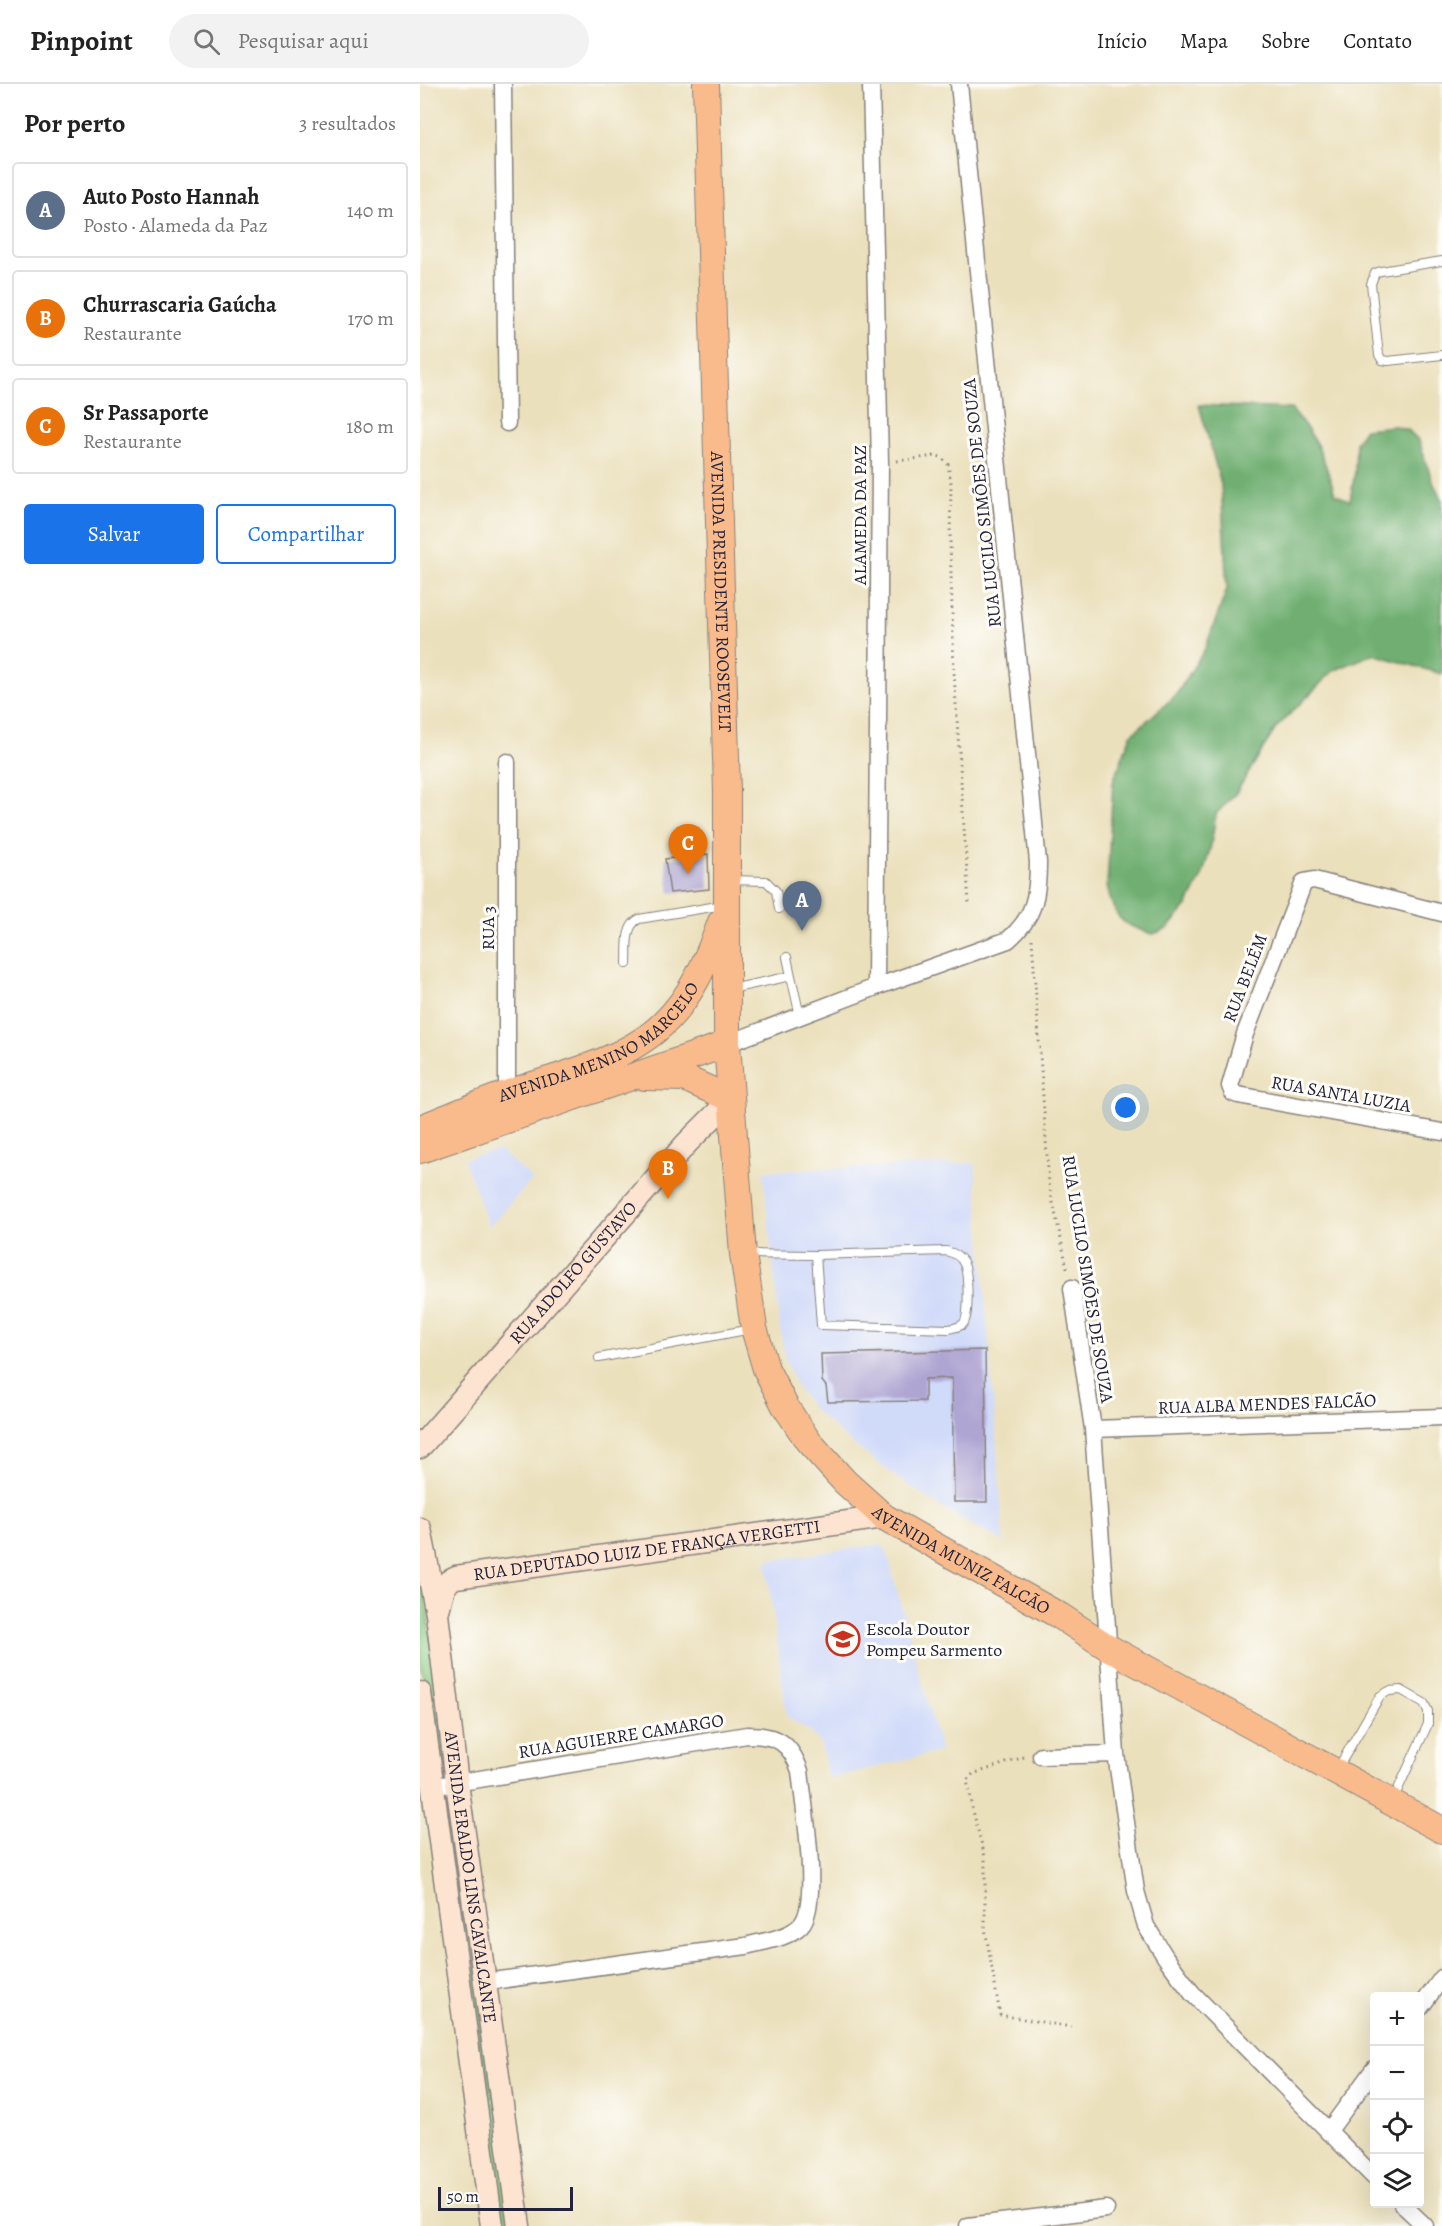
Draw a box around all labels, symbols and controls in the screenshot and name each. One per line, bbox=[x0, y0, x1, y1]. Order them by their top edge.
search box bbox=[169, 14, 589, 68]
text: Pinpoint bbox=[30, 22, 133, 60]
icon: search bbox=[190, 25, 223, 58]
text: Pesquisar aqui bbox=[238, 26, 369, 56]
text: Início bbox=[1097, 27, 1147, 55]
text: Mapa bbox=[1180, 27, 1228, 55]
text: Sobre bbox=[1261, 27, 1310, 55]
text: Contato bbox=[1343, 27, 1412, 55]
text: Por perto bbox=[24, 106, 125, 141]
text: 3 resultados bbox=[299, 110, 396, 137]
text: Auto Posto Hannah bbox=[83, 182, 260, 212]
text: A bbox=[39, 197, 52, 224]
text: 140 m bbox=[347, 197, 394, 224]
text: Posto · Alameda da Paz bbox=[83, 212, 268, 239]
text: Churrascaria Gaúcha bbox=[83, 290, 277, 320]
text: B bbox=[39, 305, 52, 332]
text: 170 m bbox=[348, 305, 394, 332]
text: Restaurante bbox=[83, 320, 182, 347]
street label: RUA LUCILO SIMÕES DE SOUZA bbox=[957, 377, 1007, 629]
text: Sr Passaporte bbox=[83, 398, 209, 428]
text: C bbox=[39, 413, 52, 440]
text: 180 m bbox=[346, 413, 394, 440]
text: Restaurante bbox=[83, 428, 182, 455]
street label: ALAMEDA DA PAZ bbox=[848, 445, 872, 586]
street label: AVENIDA PRESIDENTE ROOSEVELT bbox=[705, 450, 737, 733]
button: Salvar bbox=[24, 504, 204, 564]
button: Compartilhar bbox=[216, 504, 396, 564]
pin: C bbox=[668, 824, 708, 874]
pin: A bbox=[782, 882, 821, 931]
street label: RUA 3 bbox=[476, 906, 500, 950]
street label: RUA BELÉM bbox=[1217, 930, 1273, 1026]
street label: AVENIDA MENINO MARCELO bbox=[494, 977, 704, 1108]
street label: RUA SANTA LUZIA bbox=[1269, 1070, 1413, 1118]
your location bbox=[1111, 1093, 1140, 1122]
pin: B bbox=[648, 1150, 688, 1199]
street label: RUA LUCILO SIMÕES DE SOUZA bbox=[1057, 1154, 1120, 1405]
street label: RUA ADOLFO GUSTAVO bbox=[504, 1196, 642, 1349]
street label: RUA ALBA MENDES FALCÃO bbox=[1157, 1388, 1377, 1420]
street label: AVENIDA MUNIZ FALCÃO bbox=[866, 1499, 1055, 1620]
street label: RUA DEPUTADO LUIZ DE FRANÇA VERGETTI bbox=[472, 1514, 822, 1586]
place label: Escola Doutor Pompeu Sarmento bbox=[866, 1617, 1002, 1662]
school or university icon: Escola Doutor Pompeu Sarmento bbox=[825, 1621, 861, 1657]
street label: RUA AGUIERRE CAMARGO bbox=[517, 1708, 725, 1764]
street label: AVENIDA ERALDO LINS CAVALCANTE bbox=[439, 1729, 502, 2025]
map controls bbox=[1370, 1992, 1424, 2208]
button: + bbox=[1370, 1992, 1424, 2046]
button: − bbox=[1370, 2046, 1424, 2100]
button: locate bbox=[1370, 2100, 1424, 2154]
button: layers bbox=[1370, 2154, 1424, 2208]
scale bar bbox=[438, 2184, 573, 2212]
text: 50 m bbox=[447, 2186, 479, 2208]

